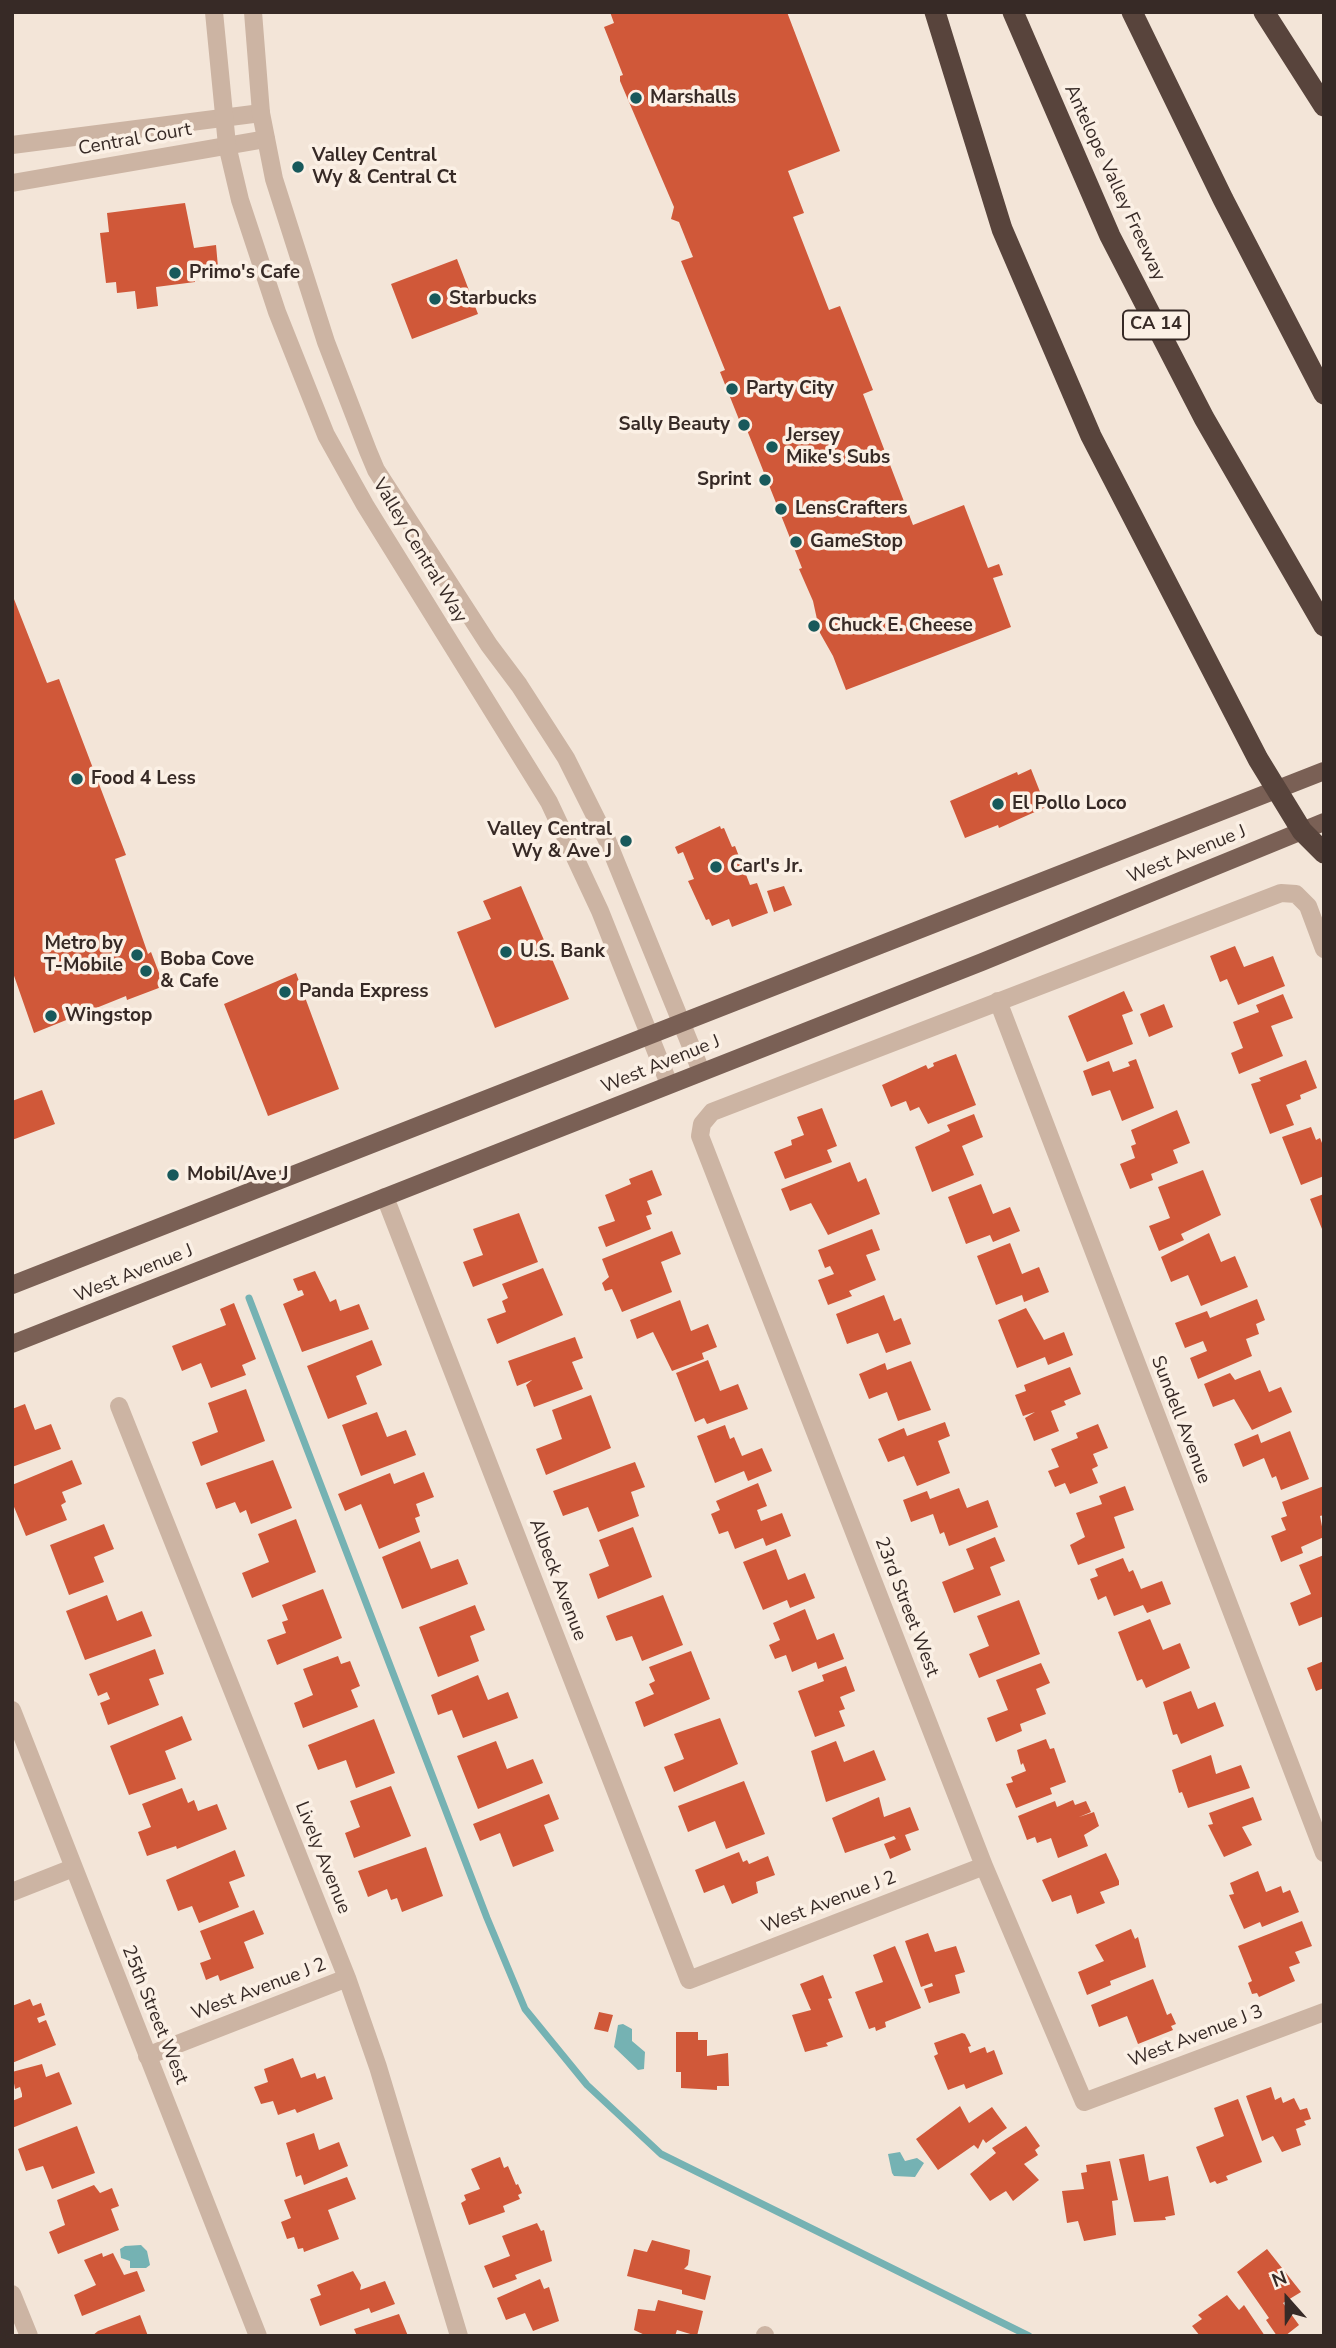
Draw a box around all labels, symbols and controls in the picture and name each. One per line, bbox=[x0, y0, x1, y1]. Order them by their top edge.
street label: Antelope Valley Freeway bbox=[1058, 81, 1170, 285]
place label: Marshalls bbox=[650, 87, 736, 109]
marker: Marshalls bbox=[628, 90, 644, 106]
street label: Central Court bbox=[77, 119, 193, 161]
place label: Valley Central Wy & Central Ct bbox=[312, 145, 456, 189]
marker: Valley Central Wy & Central Ct bbox=[290, 159, 306, 175]
place label: Primo's Cafe bbox=[189, 262, 300, 284]
marker: Primo's Cafe bbox=[167, 265, 183, 281]
place label: Starbucks bbox=[449, 288, 537, 310]
marker: Starbucks bbox=[427, 291, 443, 307]
road number: CA 14 bbox=[1123, 310, 1189, 340]
place label: Party City bbox=[746, 378, 834, 400]
marker: Party City bbox=[724, 381, 740, 397]
place label: Sally Beauty bbox=[618, 414, 730, 436]
marker: Sally Beauty bbox=[736, 417, 752, 433]
place label: Jersey Mike's Subs bbox=[786, 425, 890, 469]
marker: Jersey Mike's Subs bbox=[764, 439, 780, 455]
place label: Sprint bbox=[697, 469, 751, 491]
marker: Sprint bbox=[757, 472, 773, 488]
street label: Valley Central Way bbox=[367, 475, 471, 627]
place label: LensCrafters bbox=[795, 498, 907, 520]
marker: LensCrafters bbox=[773, 501, 789, 517]
place label: GameStop bbox=[810, 531, 903, 553]
marker: GameStop bbox=[788, 534, 804, 550]
place label: Chuck E. Cheese bbox=[828, 615, 973, 637]
marker: Chuck E. Cheese bbox=[806, 618, 822, 634]
place label: Food 4 Less bbox=[91, 768, 196, 790]
marker: Food 4 Less bbox=[69, 771, 85, 787]
place label: El Pollo Loco bbox=[1012, 793, 1127, 815]
marker: El Pollo Loco bbox=[990, 796, 1006, 812]
place label: Valley Central Wy & Ave J bbox=[487, 819, 612, 863]
street label: West Avenue J bbox=[1124, 821, 1250, 889]
marker: Valley Central Wy & Ave J bbox=[618, 833, 634, 849]
place label: Carl's Jr. bbox=[730, 856, 803, 878]
marker: Carl's Jr. bbox=[708, 859, 724, 875]
place label: Metro by T-Mobile bbox=[44, 933, 123, 977]
place label: U.S. Bank bbox=[520, 941, 605, 963]
marker: U.S. Bank bbox=[498, 944, 514, 960]
marker: Metro by T-Mobile bbox=[129, 947, 145, 963]
place label: Boba Cove & Cafe bbox=[160, 949, 254, 993]
marker: Boba Cove & Cafe bbox=[138, 963, 154, 979]
place label: Panda Express bbox=[299, 981, 429, 1003]
marker: Panda Express bbox=[277, 984, 293, 1000]
place label: Wingstop bbox=[65, 1005, 152, 1027]
marker: Wingstop bbox=[43, 1008, 59, 1024]
street label: West Avenue J bbox=[598, 1031, 724, 1099]
place label: Mobil/Ave J bbox=[187, 1164, 289, 1186]
marker: Mobil/Ave J bbox=[165, 1167, 181, 1183]
street label: West Avenue J bbox=[71, 1240, 197, 1308]
street label: Sundell Avenue bbox=[1145, 1353, 1215, 1487]
street label: Albeck Avenue bbox=[523, 1516, 591, 1644]
street label: 23rd Street West bbox=[869, 1534, 943, 1680]
street label: Lively Avenue bbox=[289, 1798, 355, 1918]
street label: West Avenue J 2 bbox=[758, 1867, 900, 1939]
street label: 25th Street West bbox=[116, 1942, 192, 2088]
street label: West Avenue J 2 bbox=[188, 1954, 330, 2026]
street label: West Avenue J 3 bbox=[1125, 2001, 1267, 2073]
north arrow bbox=[1252, 2264, 1322, 2334]
text: N bbox=[1268, 2265, 1291, 2294]

